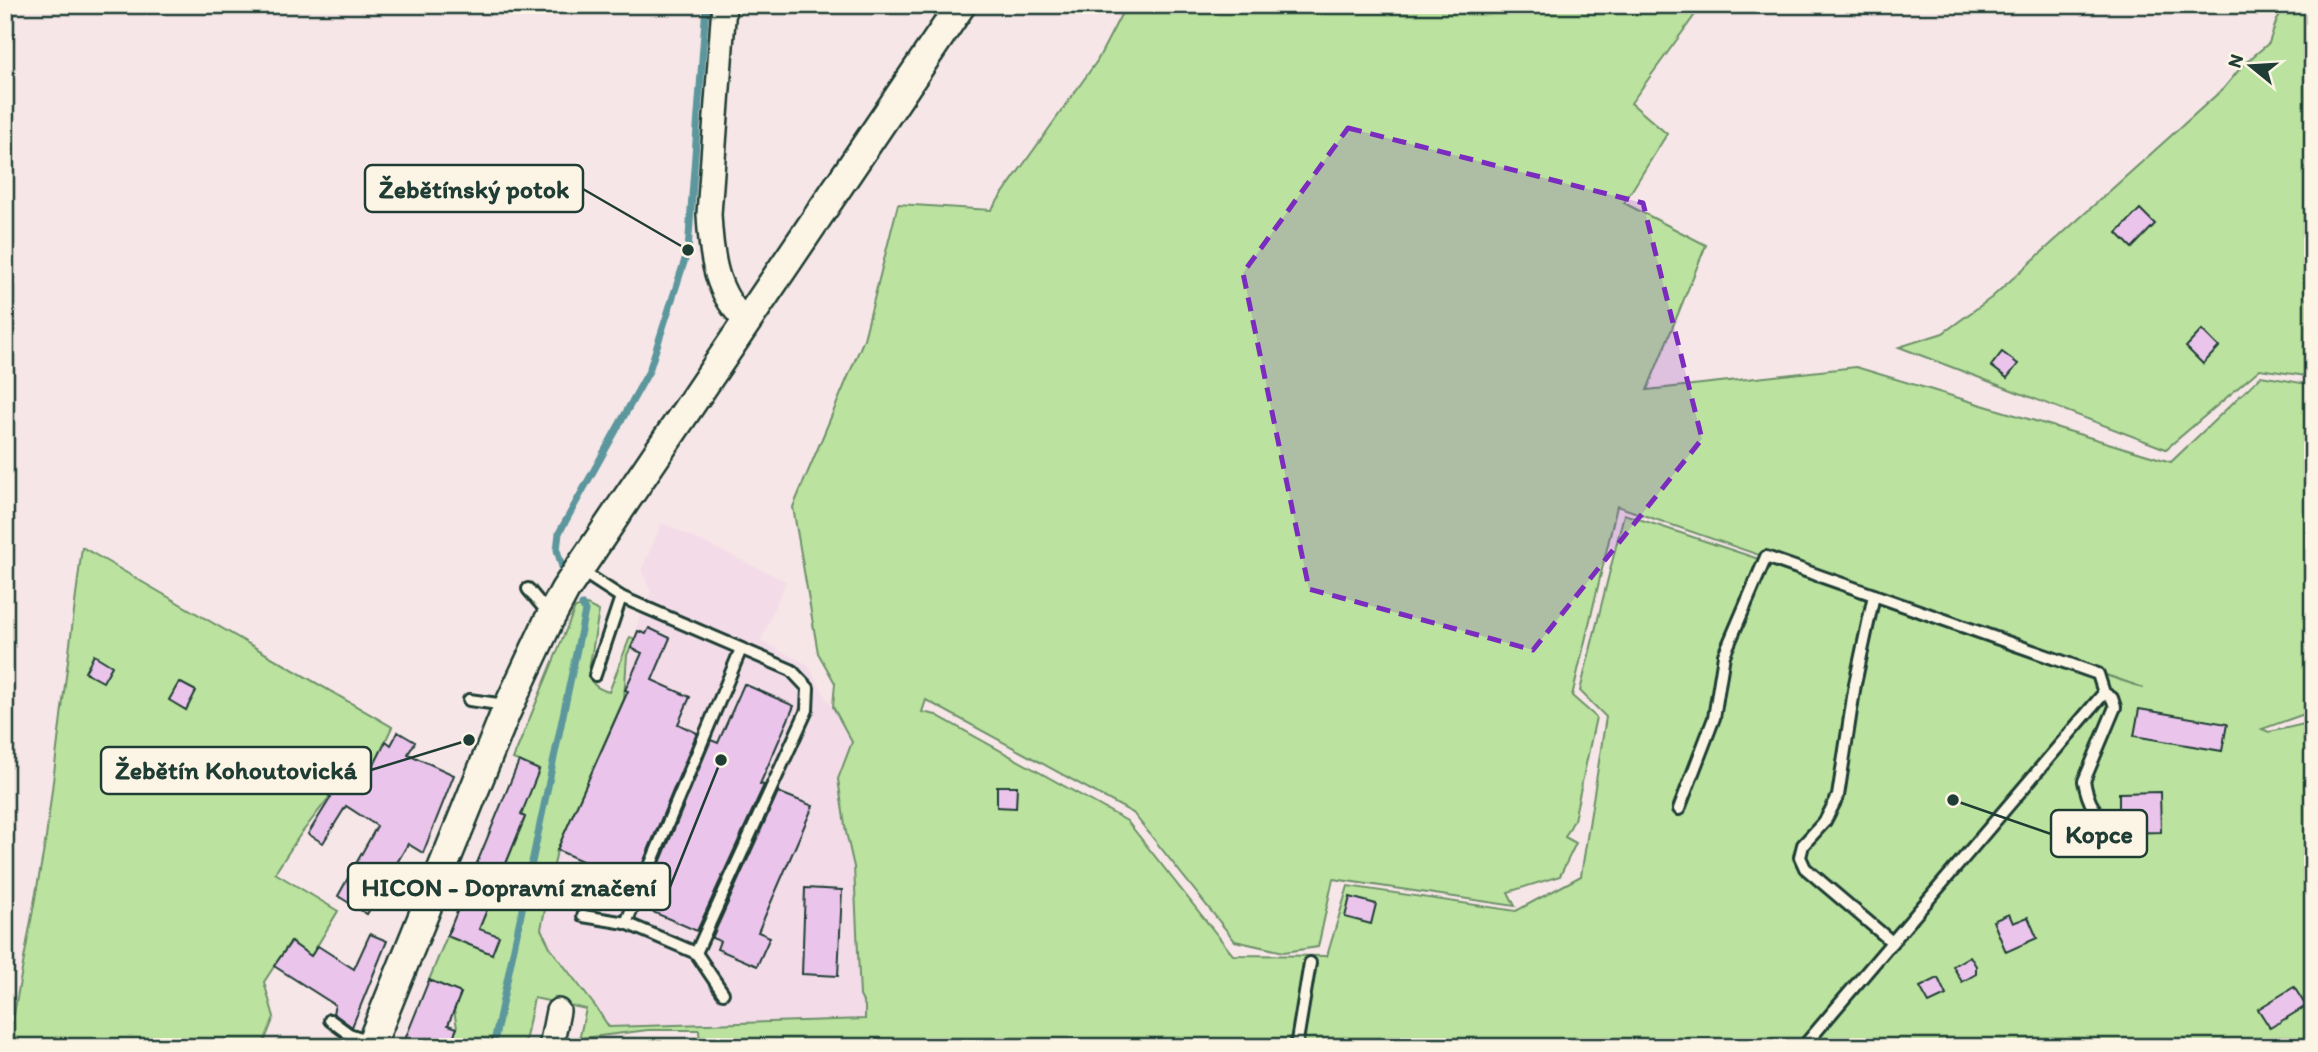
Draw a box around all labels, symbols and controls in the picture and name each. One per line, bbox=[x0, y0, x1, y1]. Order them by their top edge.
north arrow bbox=[2216, 32, 2286, 102]
text: N bbox=[2222, 51, 2248, 71]
callout: Žebětínský potok bbox=[365, 165, 583, 212]
text: Žebětínský potok bbox=[379, 173, 570, 205]
callout: Žebětín Kohoutovická bbox=[101, 747, 371, 794]
text: Žebětín Kohoutovická bbox=[115, 754, 358, 786]
callout: Kopce bbox=[2051, 810, 2147, 857]
text: Kopce bbox=[2065, 818, 2133, 850]
callout: HICON - Dopravní značení bbox=[348, 863, 670, 910]
text: HICON - Dopravní značení bbox=[362, 871, 657, 903]

